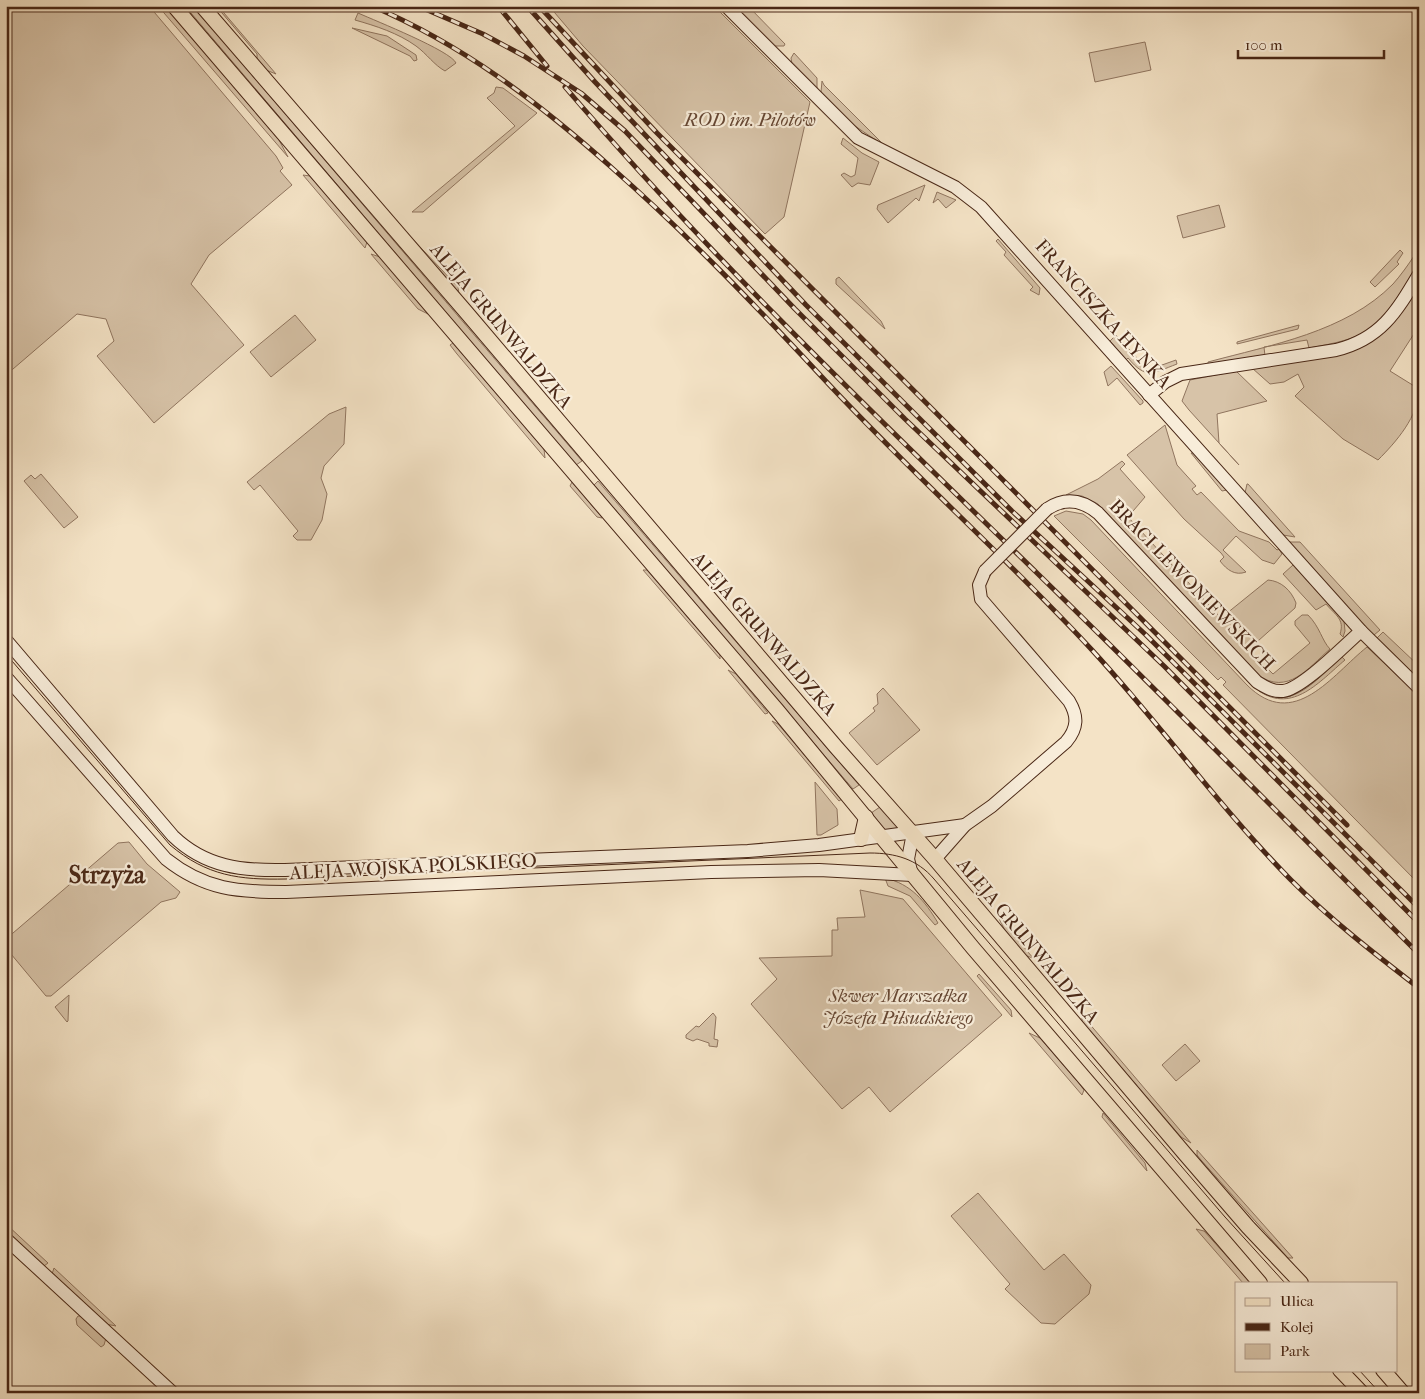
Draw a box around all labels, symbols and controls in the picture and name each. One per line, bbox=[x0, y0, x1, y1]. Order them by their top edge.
scale bar bbox=[1238, 28, 1384, 60]
text: 100 m bbox=[1245, 36, 1283, 54]
park label: ROD im. Pilotów bbox=[682, 109, 816, 131]
street label: FRANCISZKA HYNKA bbox=[1030, 235, 1176, 393]
street label: ALEJA GRUNWALDZKA bbox=[425, 238, 577, 414]
street label: BRACI LEWONIEWSKICH bbox=[1105, 495, 1279, 675]
street label: ALEJA GRUNWALDZKA bbox=[686, 547, 841, 721]
street label: ALEJA WOJSKA POLSKIEGO bbox=[288, 850, 537, 885]
street label: ALEJA GRUNWALDZKA bbox=[952, 853, 1104, 1029]
district label: Strzyża bbox=[69, 861, 146, 889]
park label: Skwer Marszałka Józefa Piłsudskiego bbox=[823, 985, 973, 1029]
legend bbox=[1235, 1282, 1398, 1372]
text: Ulica bbox=[1280, 1292, 1315, 1310]
text: Kolej bbox=[1280, 1318, 1313, 1336]
text: Park bbox=[1280, 1342, 1310, 1360]

